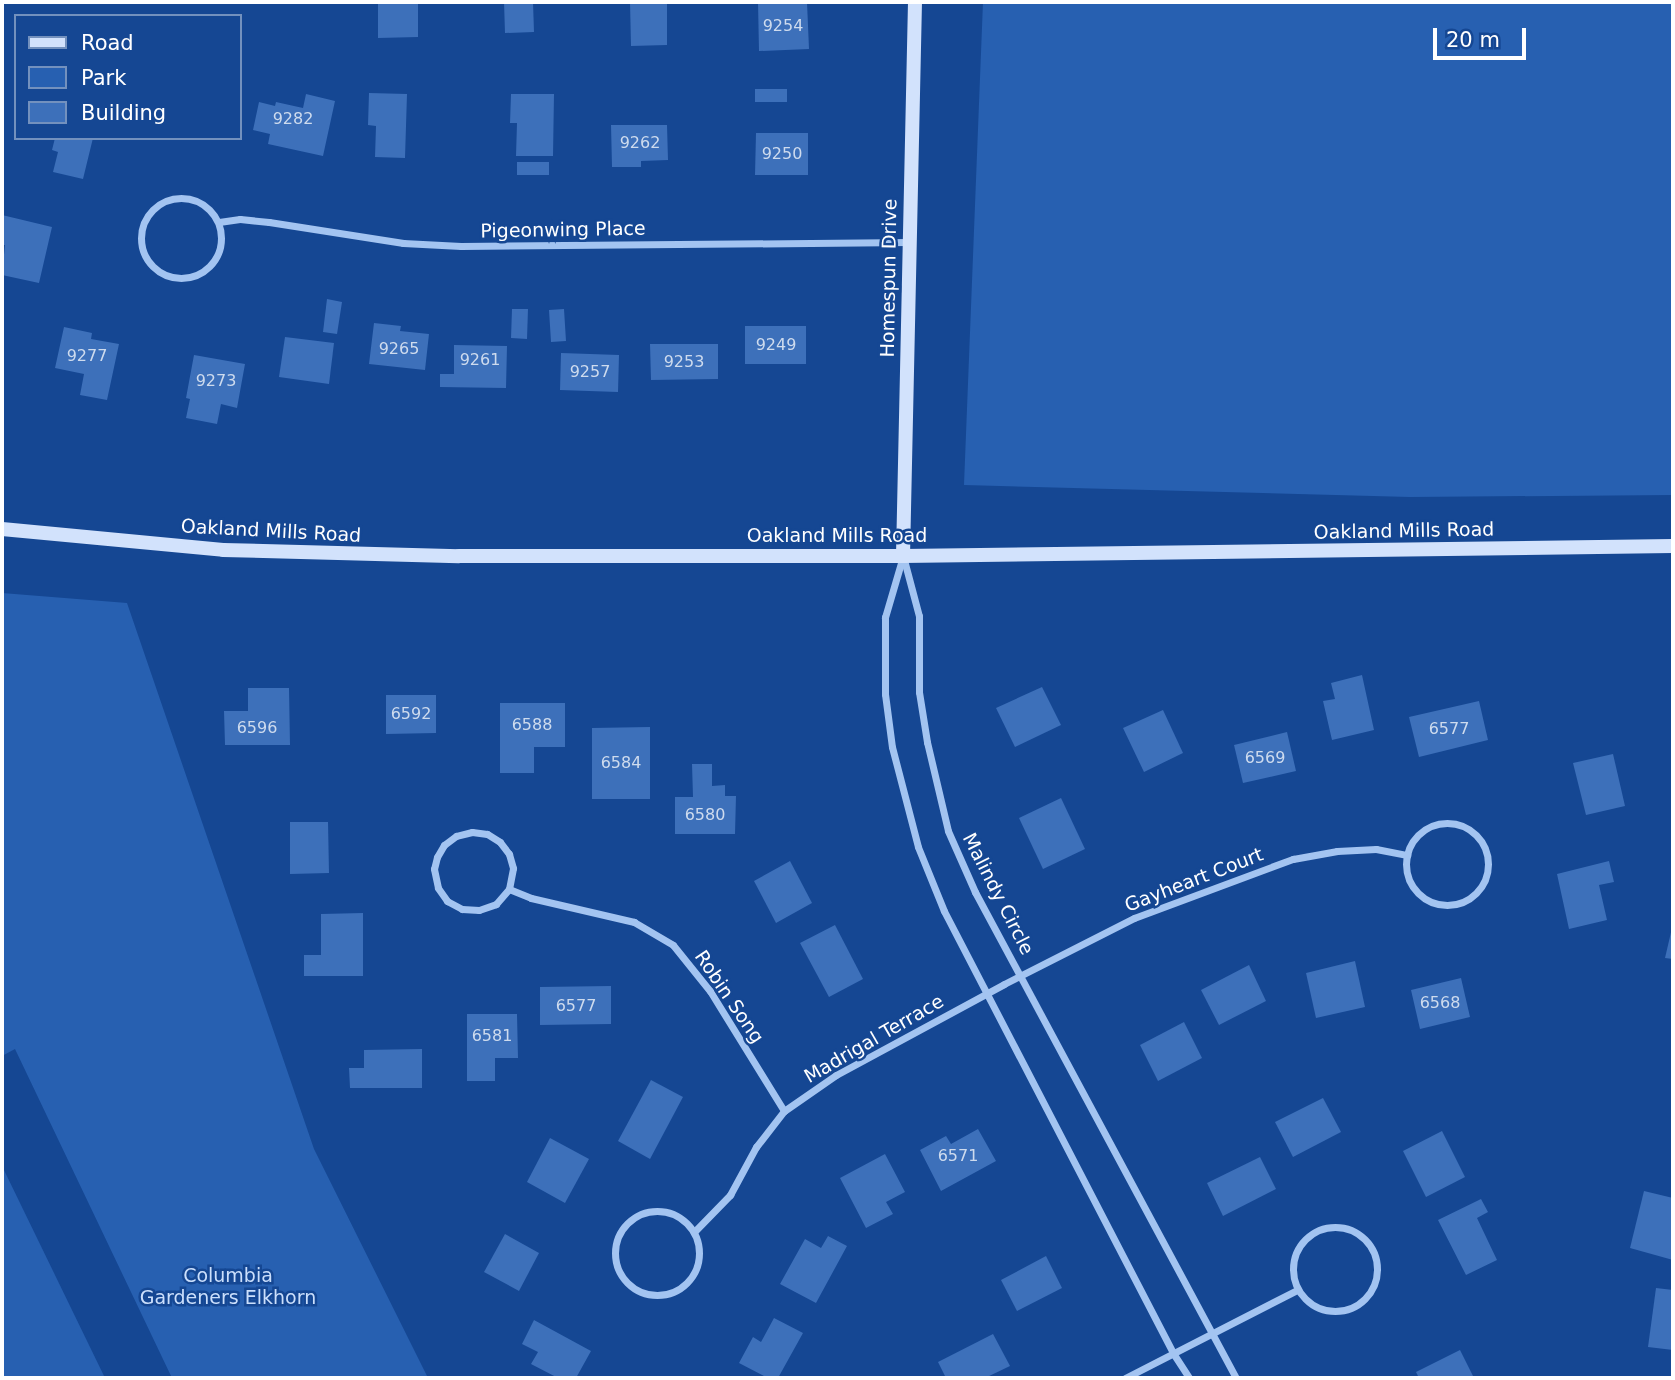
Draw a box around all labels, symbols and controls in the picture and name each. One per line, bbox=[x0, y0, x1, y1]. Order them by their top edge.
legend bbox=[14, 14, 242, 140]
scale bar bbox=[1437, 14, 1530, 58]
house number: 9254 bbox=[763, 16, 803, 36]
text: 20 m bbox=[1446, 28, 1500, 52]
text: Road bbox=[81, 31, 134, 55]
text: Park bbox=[81, 66, 126, 90]
text: Building bbox=[81, 101, 166, 125]
house number: 9282 bbox=[273, 109, 313, 129]
house number: 9262 bbox=[620, 133, 660, 153]
house number: 9250 bbox=[762, 144, 802, 164]
street label: Homespun Drive bbox=[876, 198, 902, 358]
street label: Pigeonwing Place bbox=[480, 217, 646, 243]
house number: 9249 bbox=[756, 335, 796, 355]
house number: 9265 bbox=[379, 339, 419, 359]
house number: 9277 bbox=[67, 346, 107, 366]
house number: 9261 bbox=[460, 350, 500, 370]
house number: 9253 bbox=[664, 352, 704, 372]
house number: 9257 bbox=[570, 362, 610, 382]
house number: 9273 bbox=[196, 371, 236, 391]
street label: Oakland Mills Road bbox=[180, 515, 362, 547]
street label: Oakland Mills Road bbox=[1314, 518, 1494, 544]
street label: Oakland Mills Road bbox=[747, 525, 927, 547]
house number: 6592 bbox=[391, 704, 431, 724]
house number: 6588 bbox=[512, 715, 552, 735]
house number: 6596 bbox=[237, 718, 277, 738]
house number: 6577 bbox=[1429, 719, 1469, 739]
house number: 6569 bbox=[1245, 748, 1285, 768]
house number: 6584 bbox=[601, 753, 641, 773]
house number: 6580 bbox=[685, 805, 725, 825]
street label: Malindy Circle bbox=[958, 829, 1038, 959]
street label: Gayheart Court bbox=[1122, 843, 1266, 917]
street label: Robin Song bbox=[690, 946, 768, 1048]
street label: Madrigal Terrace bbox=[800, 990, 948, 1088]
house number: 6568 bbox=[1420, 993, 1460, 1013]
house number: 6577 bbox=[556, 996, 596, 1016]
house number: 6581 bbox=[472, 1026, 512, 1046]
house number: 6571 bbox=[938, 1146, 978, 1166]
park label: Columbia Gardeners Elkhorn bbox=[140, 1265, 316, 1309]

